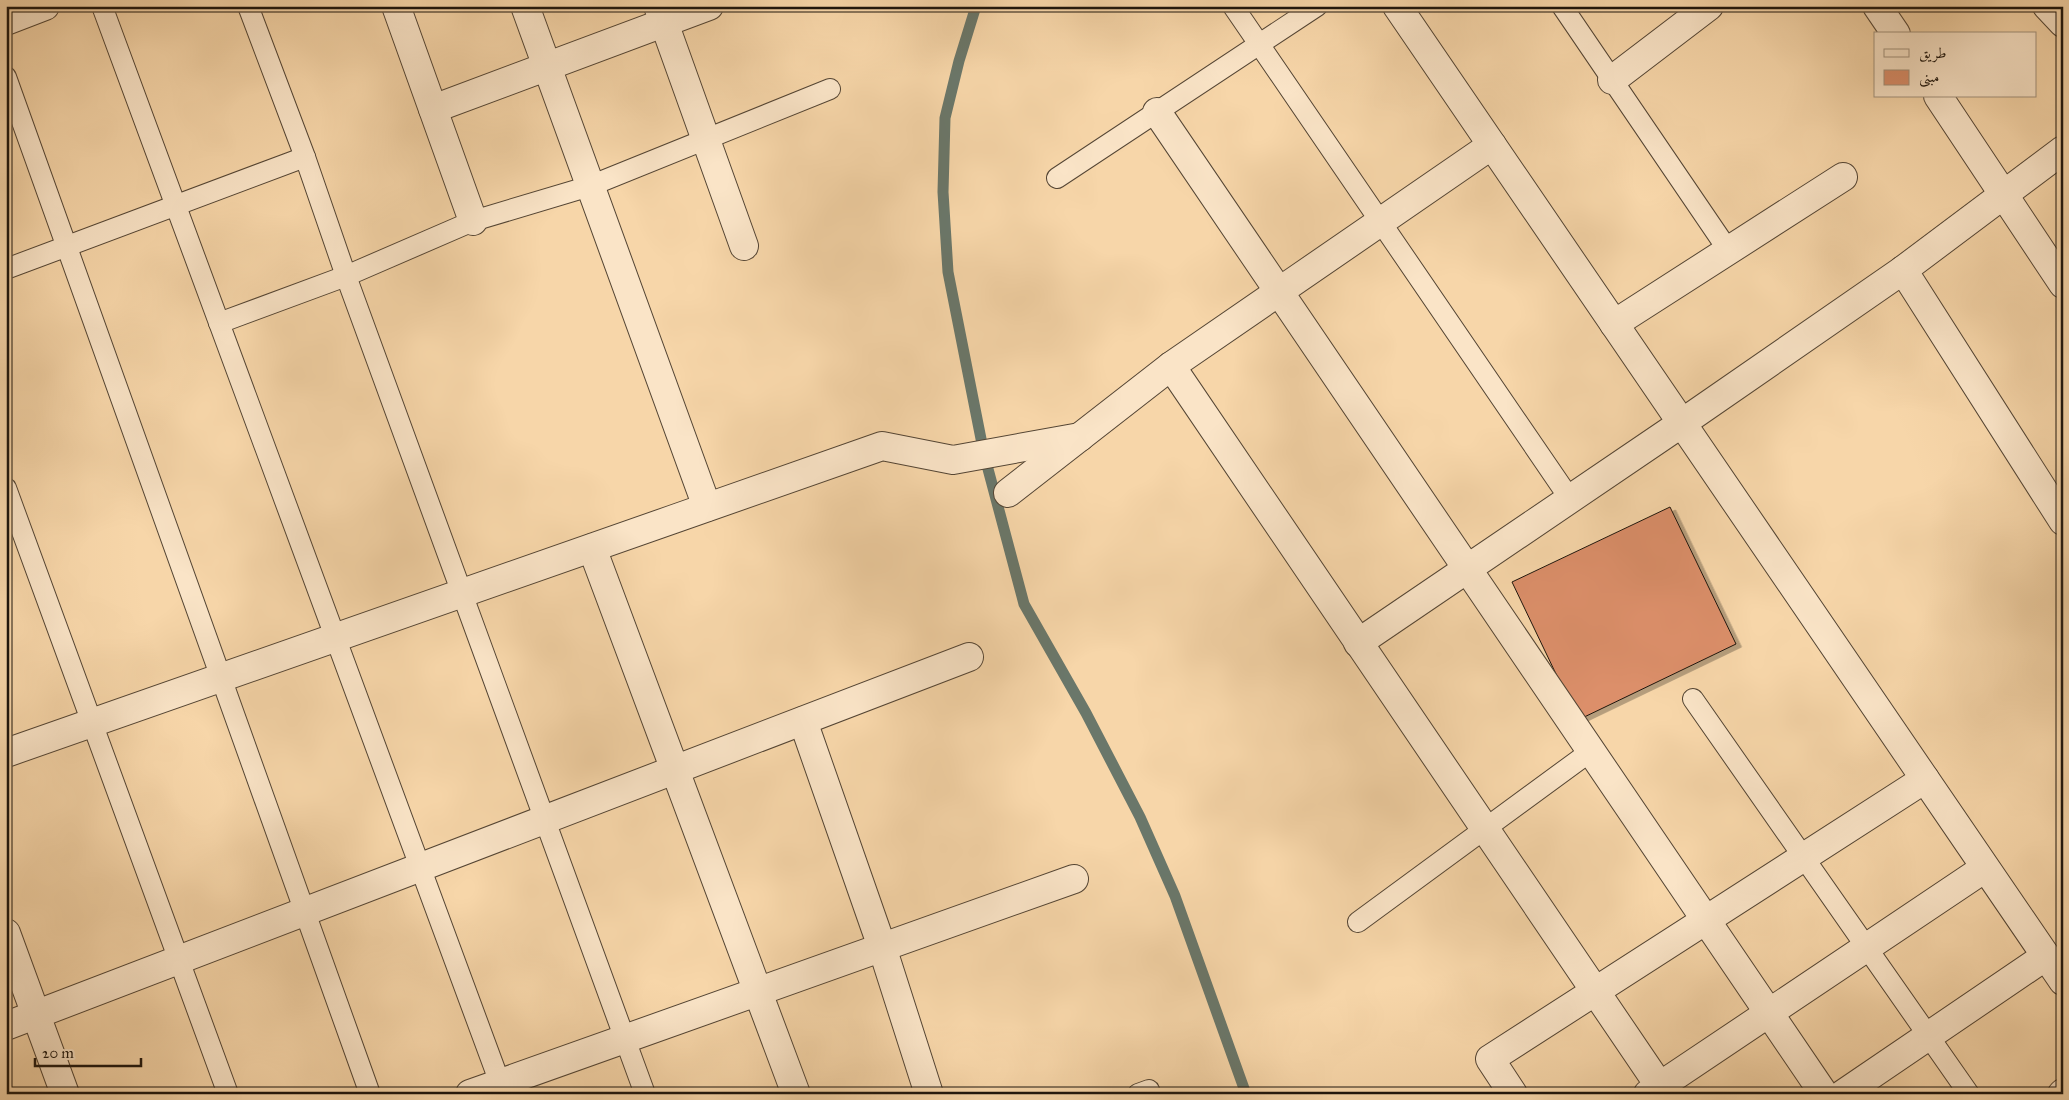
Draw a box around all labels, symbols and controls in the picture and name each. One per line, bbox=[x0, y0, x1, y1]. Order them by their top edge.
legend bbox=[1874, 32, 2036, 98]
text: طريق bbox=[1919, 44, 1946, 63]
text: مبنى bbox=[1919, 68, 1939, 88]
scale bar bbox=[35, 1035, 141, 1067]
text: 20 m bbox=[42, 1044, 74, 1062]

